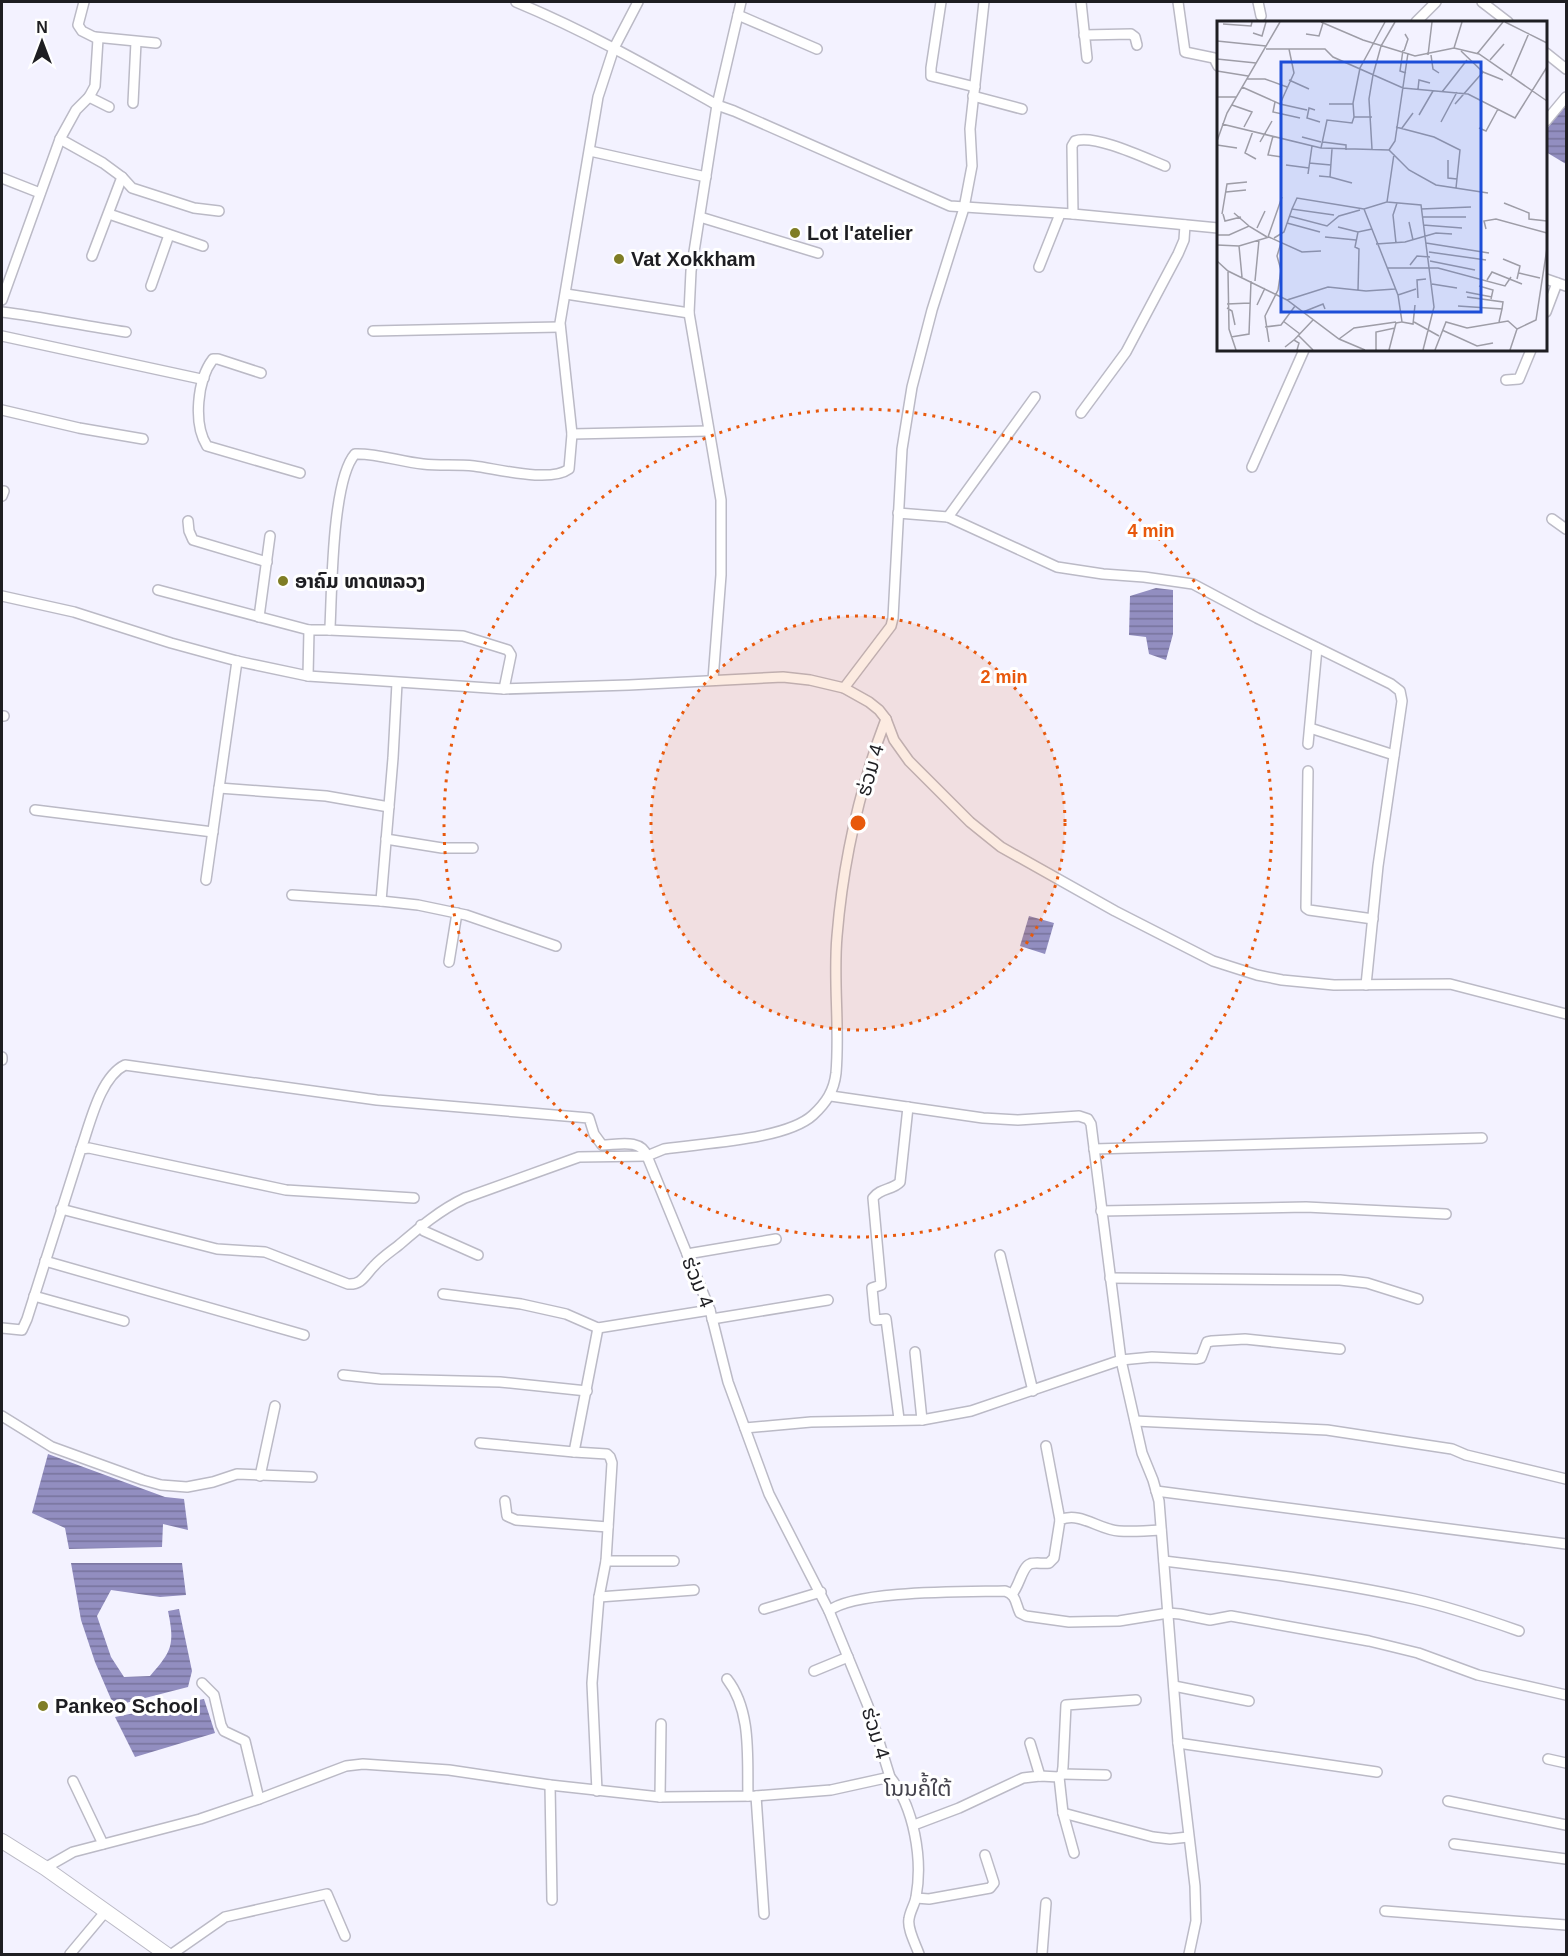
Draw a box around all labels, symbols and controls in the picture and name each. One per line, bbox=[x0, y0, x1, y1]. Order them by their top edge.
north arrow bbox=[12, 12, 72, 72]
text: N bbox=[36, 19, 48, 36]
inset map bbox=[1217, 21, 1547, 351]
place label: Lot l'atelier bbox=[807, 222, 913, 244]
marker: Lot l'atelier bbox=[788, 226, 802, 240]
place label: Vat Xokkham bbox=[631, 248, 756, 270]
marker: Vat Xokkham bbox=[612, 252, 626, 266]
text: 4 min bbox=[1127, 521, 1175, 541]
place label: ອາຄົມ ທາດຫລວງ bbox=[295, 570, 425, 592]
marker: ອາຄົມ ທາດຫລວງ bbox=[276, 574, 290, 588]
text: 2 min bbox=[980, 667, 1028, 687]
street label: ຮ່ວມ 4 bbox=[852, 742, 888, 798]
centre of rings bbox=[848, 813, 868, 833]
street label: ຮ່ວມ 4 bbox=[678, 1253, 718, 1311]
place label: Pankeo School bbox=[55, 1695, 198, 1717]
marker: Pankeo School bbox=[36, 1699, 50, 1713]
street label: ຮ່ວມ 4 bbox=[858, 1704, 894, 1762]
district label: ໂນນຄໍ້ໃຕ້ bbox=[883, 1772, 952, 1801]

